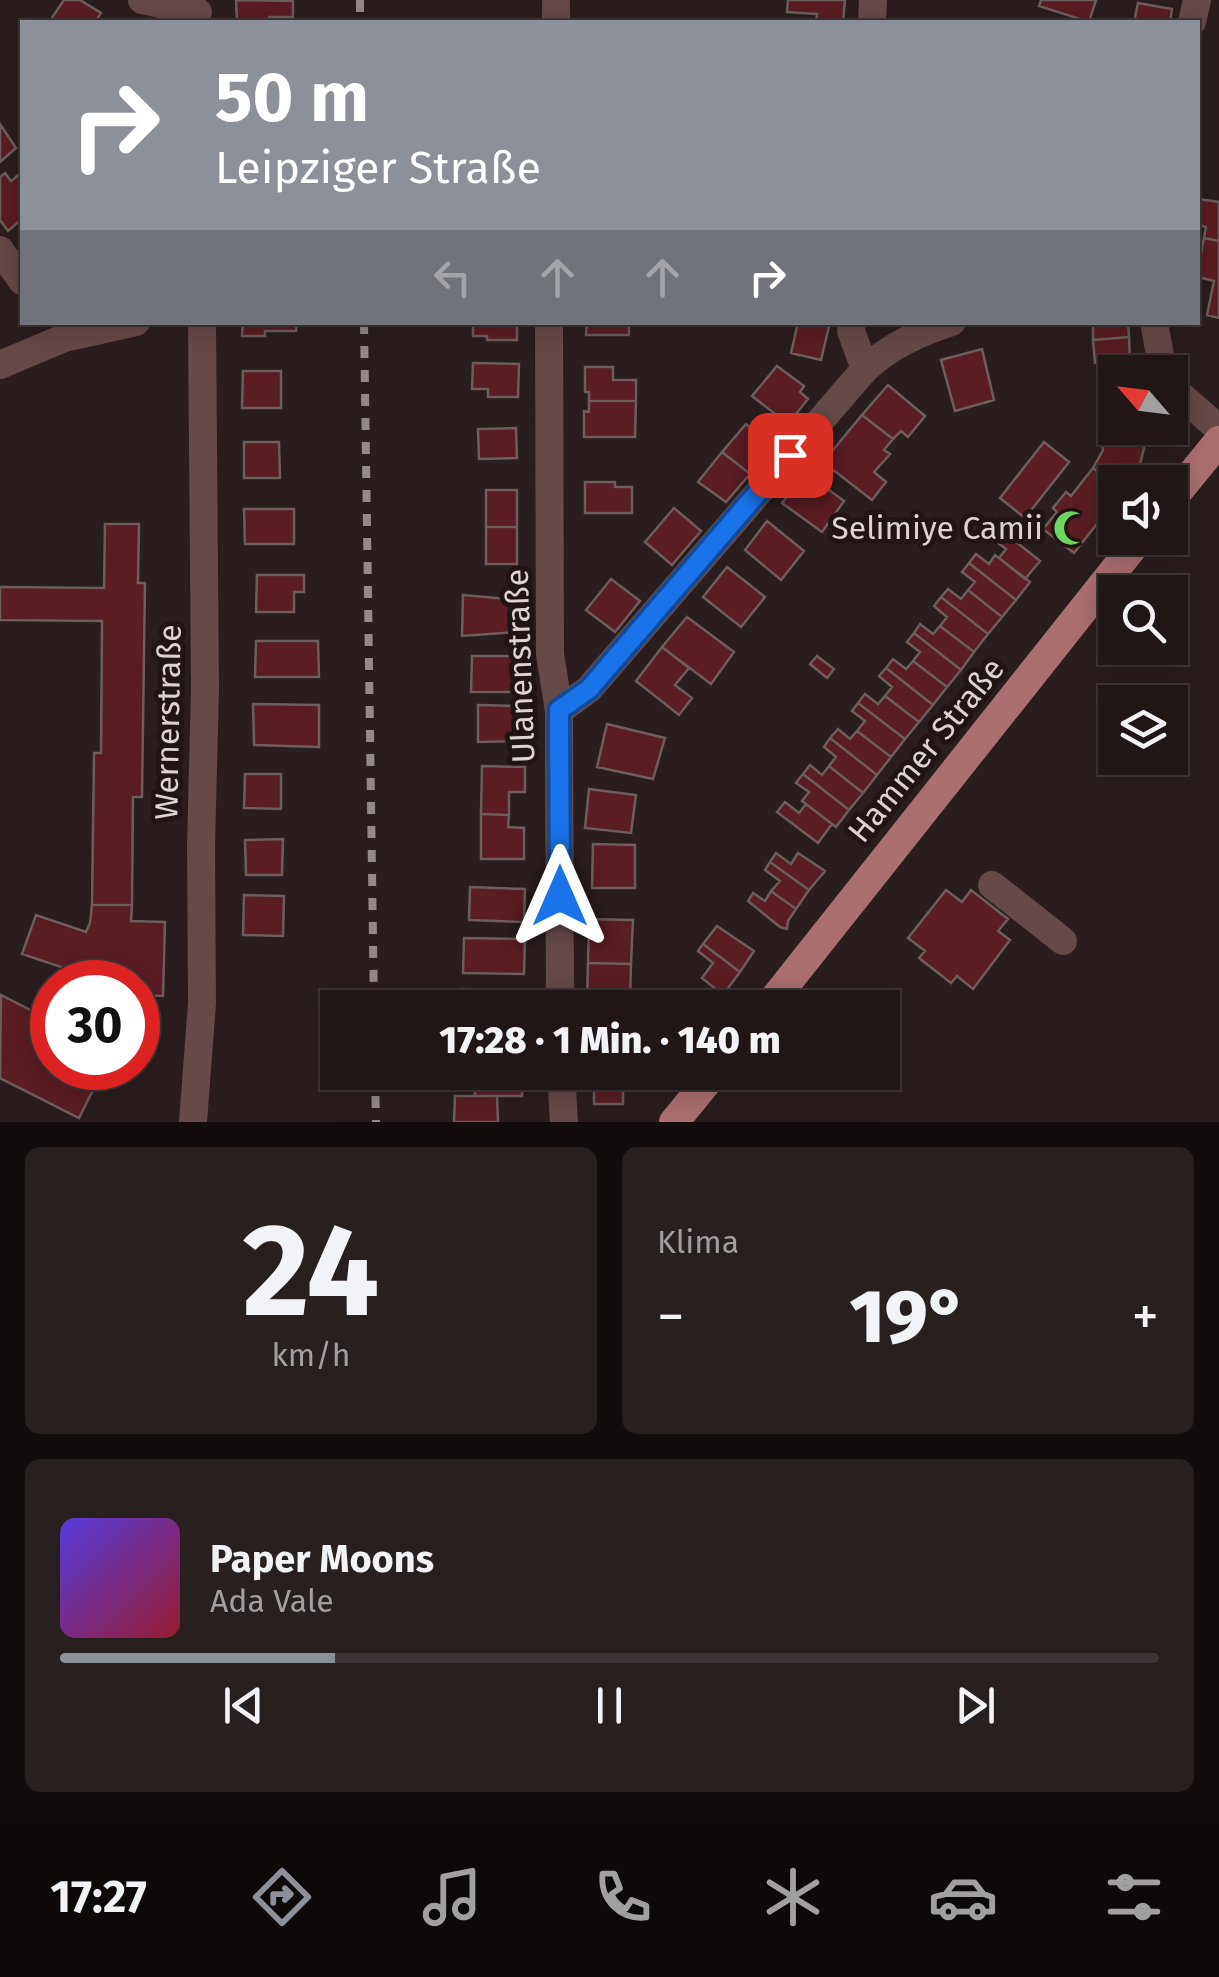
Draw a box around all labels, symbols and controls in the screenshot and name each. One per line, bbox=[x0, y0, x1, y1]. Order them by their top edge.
text: 50 m bbox=[215, 56, 369, 140]
icon: right bbox=[50, 60, 180, 190]
text: Leipziger Straße bbox=[215, 141, 541, 195]
icon: left bbox=[425, 250, 480, 305]
icon: ahead bbox=[530, 250, 585, 305]
icon: ahead bbox=[635, 250, 690, 305]
icon: right bbox=[740, 250, 795, 305]
north arrow bbox=[1098, 355, 1188, 445]
map controls bbox=[1098, 355, 1188, 775]
pin bbox=[748, 413, 833, 498]
icon: arrive bbox=[763, 428, 818, 483]
button: sound bbox=[1098, 465, 1188, 555]
place label: Selimiye Camii bbox=[831, 509, 1043, 547]
mosque icon: Selimiye Camii bbox=[1052, 509, 1090, 547]
street label: Ulanenstraße bbox=[498, 568, 542, 764]
button: search bbox=[1098, 575, 1188, 665]
street label: Wernerstraße bbox=[147, 624, 189, 820]
street label: Hammer Straße bbox=[840, 650, 1012, 850]
button: layers bbox=[1098, 685, 1188, 775]
position arrow bbox=[508, 844, 612, 948]
speed limit sign: 30 bbox=[30, 960, 160, 1090]
text: 17:28 · 1 Min. · 140 m bbox=[439, 1017, 781, 1063]
text: 24 bbox=[243, 1193, 379, 1349]
text: Klima bbox=[657, 1223, 739, 1261]
text: 19° bbox=[849, 1272, 967, 1362]
text: − bbox=[657, 1284, 685, 1350]
text: + bbox=[1132, 1284, 1159, 1350]
text: km/h bbox=[271, 1336, 351, 1374]
text: Paper Moons bbox=[210, 1536, 434, 1582]
text: Ada Vale bbox=[210, 1582, 334, 1620]
icon: previous bbox=[216, 1678, 271, 1733]
icon: pause bbox=[582, 1678, 637, 1733]
icon: next bbox=[948, 1678, 1003, 1733]
icon: directions bbox=[247, 1862, 317, 1932]
icon: music bbox=[417, 1862, 487, 1932]
icon: phone bbox=[588, 1862, 658, 1932]
icon: climate bbox=[758, 1862, 828, 1932]
icon: car bbox=[928, 1862, 998, 1932]
icon: filters bbox=[1099, 1862, 1169, 1932]
text: 17:27 bbox=[50, 1870, 147, 1924]

